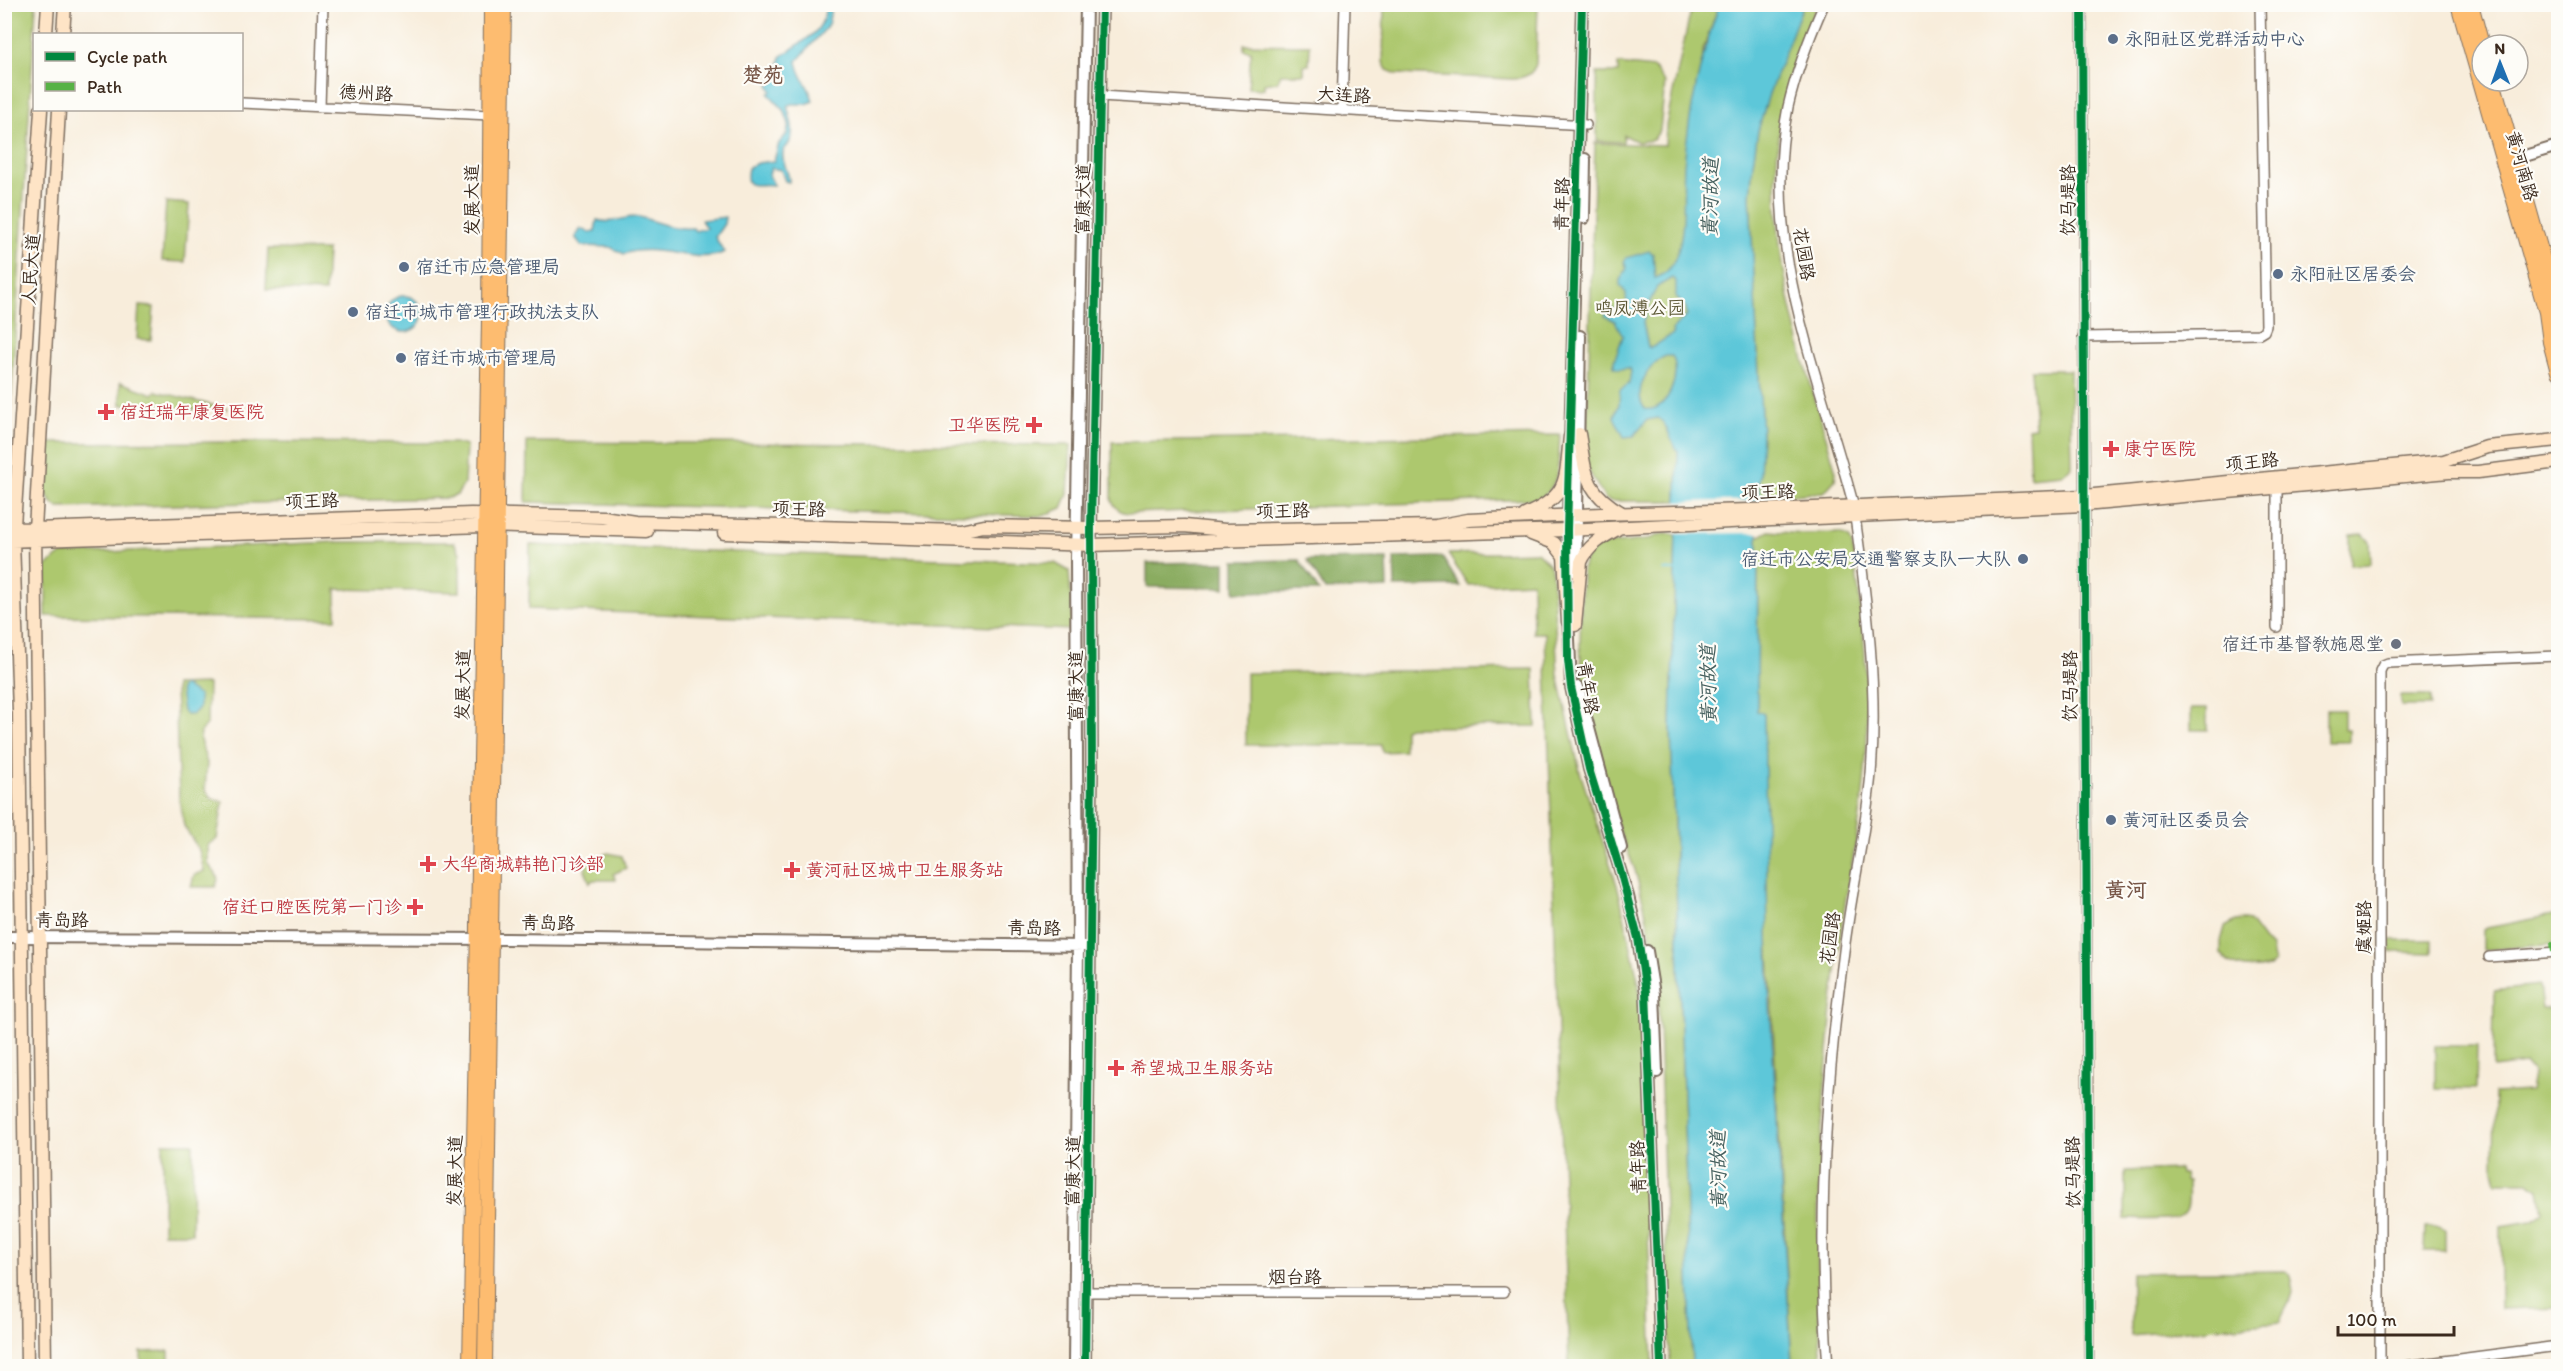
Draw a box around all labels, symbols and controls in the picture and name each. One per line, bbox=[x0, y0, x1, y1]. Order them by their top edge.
place label: 永阳社区党群活动中心 bbox=[2125, 28, 2305, 50]
marker: 永阳社区党群活动中心 bbox=[2106, 32, 2120, 46]
legend bbox=[33, 33, 243, 111]
north arrow bbox=[2470, 33, 2530, 93]
text: N bbox=[2494, 39, 2505, 58]
text: Cycle path bbox=[87, 46, 168, 68]
district label: 楚苑 bbox=[742, 62, 784, 87]
text: Path bbox=[87, 76, 122, 98]
street label: 德州路 bbox=[338, 81, 394, 105]
street label: 大连路 bbox=[1316, 83, 1372, 107]
street label: 黄河南路 bbox=[2502, 128, 2542, 204]
water label: 黄河故道 bbox=[1697, 155, 1723, 237]
street label: 富康大道 bbox=[1071, 163, 1095, 235]
street label: 发展大道 bbox=[461, 164, 483, 236]
street label: 饮马堤路 bbox=[2057, 164, 2079, 236]
street label: 青年路 bbox=[1550, 177, 1574, 231]
street label: 花园路 bbox=[1789, 226, 1819, 282]
street label: 人民大道 bbox=[18, 232, 44, 306]
place label: 宿迁市应急管理局 bbox=[416, 256, 560, 278]
marker: 宿迁市应急管理局 bbox=[397, 260, 411, 274]
place label: 永阳社区居委会 bbox=[2290, 263, 2416, 285]
marker: 永阳社区居委会 bbox=[2271, 267, 2285, 281]
park label: 鸣凤溥公园 bbox=[1595, 297, 1685, 319]
place label: 宿迁市城市管理行政执法支队 bbox=[365, 301, 599, 323]
marker: 宿迁市城市管理行政执法支队 bbox=[346, 305, 360, 319]
place label: 宿迁市城市管理局 bbox=[413, 347, 557, 369]
marker: 宿迁市城市管理局 bbox=[394, 351, 408, 365]
place label: 宿迁瑞年康复医院 bbox=[120, 401, 264, 423]
marker: 宿迁瑞年康复医院 bbox=[97, 403, 115, 421]
place label: 卫华医院 bbox=[948, 414, 1020, 436]
marker: 卫华医院 bbox=[1025, 416, 1043, 434]
place label: 康宁医院 bbox=[2124, 438, 2196, 460]
marker: 康宁医院 bbox=[2102, 440, 2120, 458]
street label: 项王路 bbox=[2224, 448, 2280, 476]
street label: 项王路 bbox=[1741, 480, 1795, 504]
street label: 项王路 bbox=[285, 489, 339, 513]
street label: 项王路 bbox=[772, 497, 826, 521]
street label: 项王路 bbox=[1256, 500, 1310, 522]
place label: 宿迁市公安局交通警察支队一大队 bbox=[1741, 548, 2011, 570]
marker: 宿迁市公安局交通警察支队一大队 bbox=[2016, 552, 2030, 566]
place label: 宿迁市基督教施恩堂 bbox=[2222, 633, 2384, 655]
marker: 宿迁市基督教施恩堂 bbox=[2389, 637, 2403, 651]
water label: 黄河故道 bbox=[1695, 642, 1721, 724]
street label: 发展大道 bbox=[451, 649, 475, 721]
street label: 富康大道 bbox=[1065, 650, 1087, 722]
street label: 饮马堤路 bbox=[2059, 650, 2081, 722]
street label: 青年路 bbox=[1573, 660, 1603, 716]
place label: 黄河社区委员会 bbox=[2123, 809, 2249, 831]
marker: 黄河社区委员会 bbox=[2104, 813, 2118, 827]
place label: 大华商城韩艳门诊部 bbox=[442, 853, 604, 875]
marker: 大华商城韩艳门诊部 bbox=[419, 855, 437, 873]
place label: 黄河社区城中卫生服务站 bbox=[806, 859, 1004, 881]
marker: 黄河社区城中卫生服务站 bbox=[783, 861, 801, 879]
district label: 黄河 bbox=[2105, 877, 2147, 902]
place label: 宿迁口腔医院第一门诊 bbox=[222, 896, 402, 918]
marker: 宿迁口腔医院第一门诊 bbox=[406, 898, 424, 916]
street label: 虞姬路 bbox=[2353, 900, 2375, 954]
street label: 青岛路 bbox=[35, 909, 89, 931]
street label: 花园路 bbox=[1815, 910, 1845, 966]
street label: 青岛路 bbox=[521, 912, 575, 934]
street label: 青岛路 bbox=[1007, 917, 1061, 939]
place label: 希望城卫生服务站 bbox=[1130, 1057, 1274, 1079]
marker: 希望城卫生服务站 bbox=[1107, 1059, 1125, 1077]
water label: 黄河故道 bbox=[1705, 1128, 1731, 1210]
street label: 发展大道 bbox=[443, 1135, 467, 1207]
street label: 富康大道 bbox=[1061, 1135, 1085, 1207]
street label: 饮马堤路 bbox=[2061, 1136, 2085, 1208]
street label: 青年路 bbox=[1626, 1140, 1650, 1194]
street label: 烟台路 bbox=[1268, 1266, 1322, 1288]
scale bar bbox=[2338, 1299, 2454, 1337]
text: 100 m bbox=[2347, 1309, 2397, 1331]

